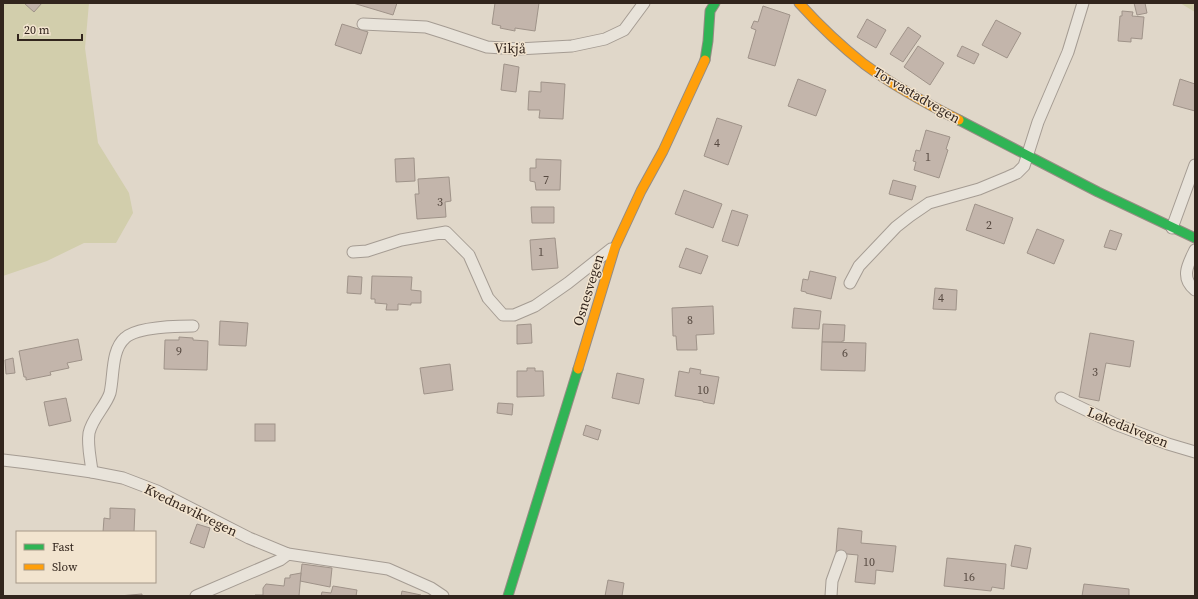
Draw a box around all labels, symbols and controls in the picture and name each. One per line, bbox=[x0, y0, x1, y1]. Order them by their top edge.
scale bar bbox=[18, 16, 82, 42]
text: 20 m bbox=[24, 22, 50, 38]
street label: Vikjå bbox=[494, 38, 527, 58]
street label: Torvastadvegen bbox=[870, 62, 965, 128]
house number: 4 bbox=[714, 135, 720, 151]
house number: 1 bbox=[925, 149, 931, 165]
house number: 7 bbox=[543, 172, 549, 188]
house number: 3 bbox=[437, 194, 443, 210]
house number: 2 bbox=[986, 217, 992, 233]
house number: 1 bbox=[538, 244, 544, 260]
street label: Osnesvegen bbox=[568, 251, 609, 328]
house number: 4 bbox=[938, 290, 944, 306]
house number: 8 bbox=[687, 312, 693, 328]
house number: 9 bbox=[176, 343, 182, 359]
house number: 6 bbox=[842, 345, 848, 361]
house number: 3 bbox=[1092, 364, 1098, 380]
house number: 10 bbox=[697, 382, 709, 398]
street label: Løkedalvegen bbox=[1084, 402, 1172, 453]
street label: Kvednavikvegen bbox=[141, 479, 241, 541]
legend bbox=[16, 531, 156, 583]
text: Fast bbox=[52, 539, 74, 555]
house number: 10 bbox=[863, 554, 875, 570]
text: Slow bbox=[52, 559, 78, 575]
house number: 16 bbox=[963, 569, 975, 585]

